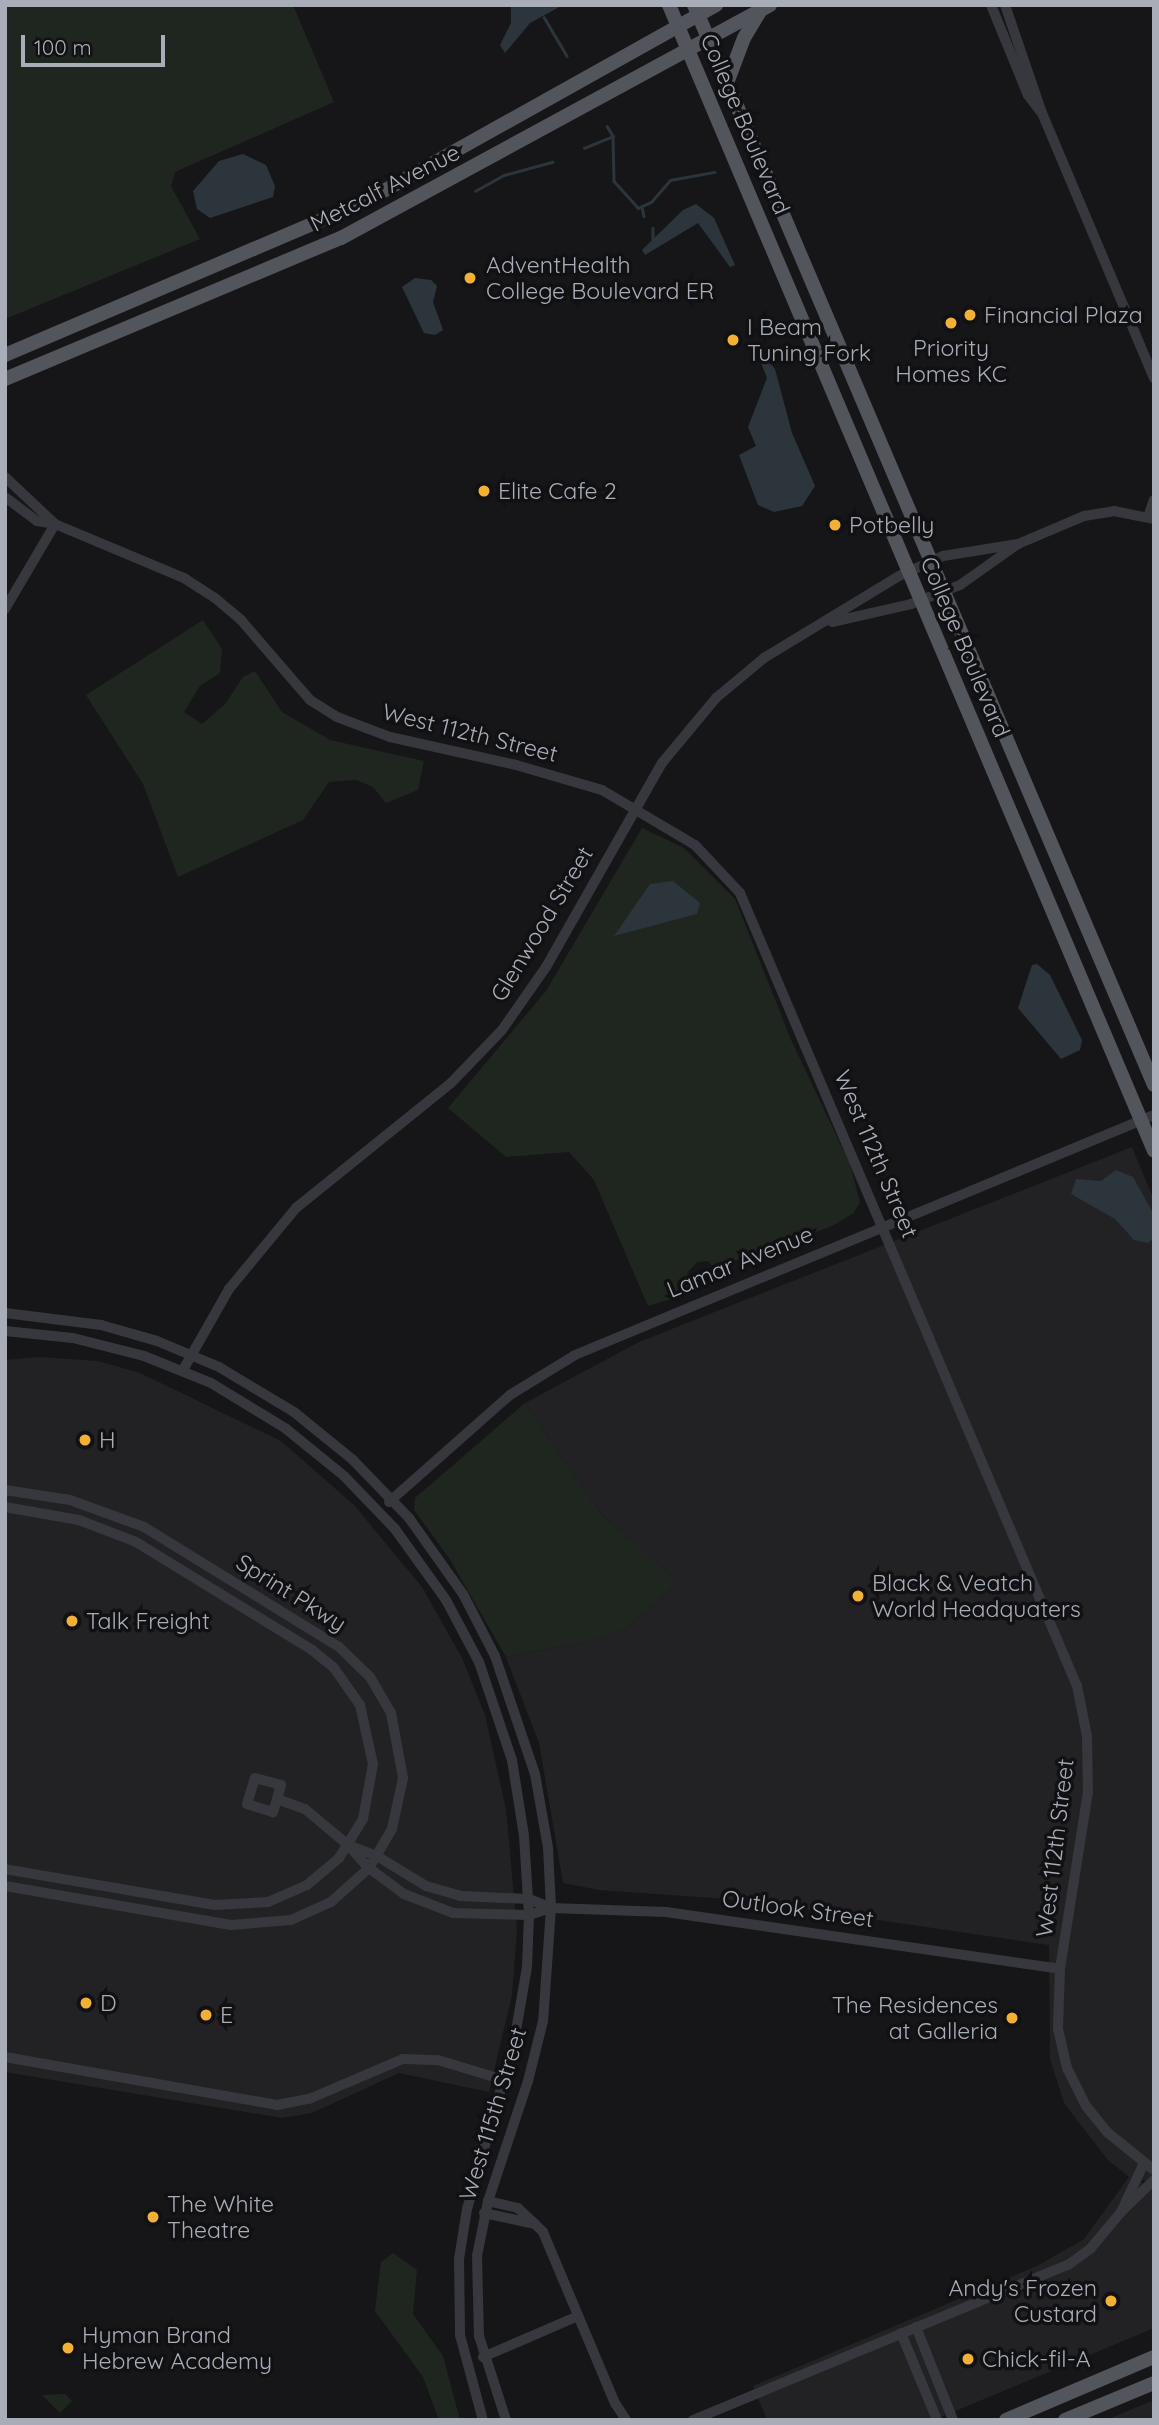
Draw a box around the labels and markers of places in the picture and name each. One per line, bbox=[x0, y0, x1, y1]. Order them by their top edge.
place label: AdventHealth College Boulevard ER bbox=[486, 251, 714, 305]
marker: AdventHealth College Boulevard ER bbox=[460, 268, 480, 288]
place label: Financial Plaza bbox=[984, 301, 1143, 329]
marker: Financial Plaza bbox=[962, 307, 978, 323]
place label: I Beam Tuning Fork bbox=[747, 313, 871, 367]
marker: Priority Homes KC bbox=[943, 315, 959, 331]
marker: I Beam Tuning Fork bbox=[725, 332, 741, 348]
place label: Priority Homes KC bbox=[895, 334, 1007, 388]
place label: Elite Cafe 2 bbox=[498, 477, 617, 505]
marker: Elite Cafe 2 bbox=[476, 483, 492, 499]
place label: Potbelly bbox=[849, 511, 934, 539]
marker: Potbelly bbox=[827, 517, 843, 533]
place label: H bbox=[99, 1426, 116, 1454]
marker: H bbox=[77, 1432, 93, 1448]
place label: Black & Veatch World Headquaters bbox=[872, 1569, 1081, 1623]
marker: Black & Veatch World Headquaters bbox=[850, 1588, 866, 1604]
place label: Talk Freight bbox=[86, 1607, 210, 1635]
marker: Talk Freight bbox=[64, 1613, 80, 1629]
place label: D bbox=[100, 1989, 117, 2017]
place label: The Residences at Galleria bbox=[832, 1991, 998, 2045]
marker: D bbox=[78, 1995, 94, 2011]
place label: E bbox=[220, 2001, 233, 2029]
marker: E bbox=[198, 2007, 214, 2023]
marker: The Residences at Galleria bbox=[1004, 2010, 1020, 2026]
place label: The White Theatre bbox=[167, 2190, 274, 2244]
marker: The White Theatre bbox=[145, 2209, 161, 2225]
place label: Andy's Frozen Custard bbox=[948, 2274, 1097, 2328]
marker: Andy's Frozen Custard bbox=[1103, 2293, 1119, 2309]
place label: Hyman Brand Hebrew Academy bbox=[82, 2321, 272, 2375]
marker: Hyman Brand Hebrew Academy bbox=[60, 2340, 76, 2356]
place label: Chick-fil-A bbox=[982, 2345, 1091, 2373]
marker: Chick-fil-A bbox=[960, 2351, 976, 2367]

